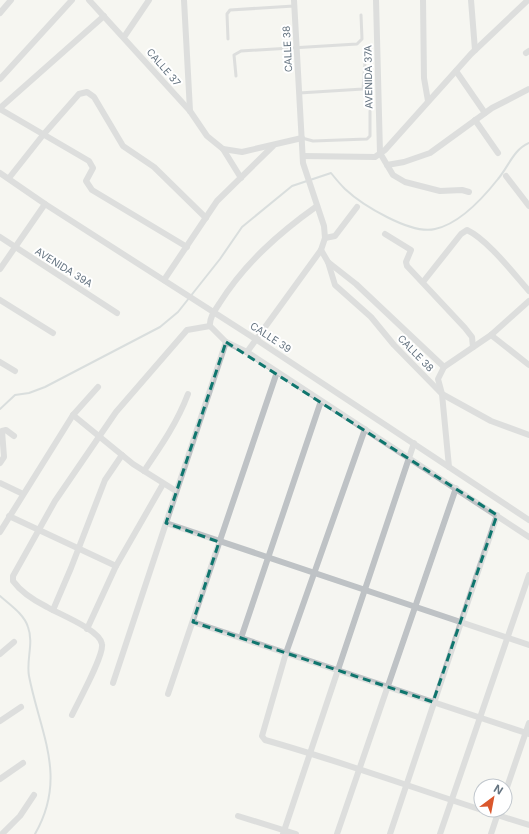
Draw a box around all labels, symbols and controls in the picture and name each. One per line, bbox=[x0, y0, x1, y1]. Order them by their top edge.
street label: CALLE 38 bbox=[280, 25, 294, 73]
street label: AVENIDA 37A bbox=[361, 45, 375, 109]
street label: CALLE 37 bbox=[144, 46, 184, 89]
street label: AVENIDA 39A bbox=[33, 245, 95, 289]
street label: CALLE 39 bbox=[248, 319, 294, 355]
street label: CALLE 38 bbox=[396, 332, 436, 374]
north arrow bbox=[473, 778, 513, 818]
text: N bbox=[491, 781, 506, 798]

